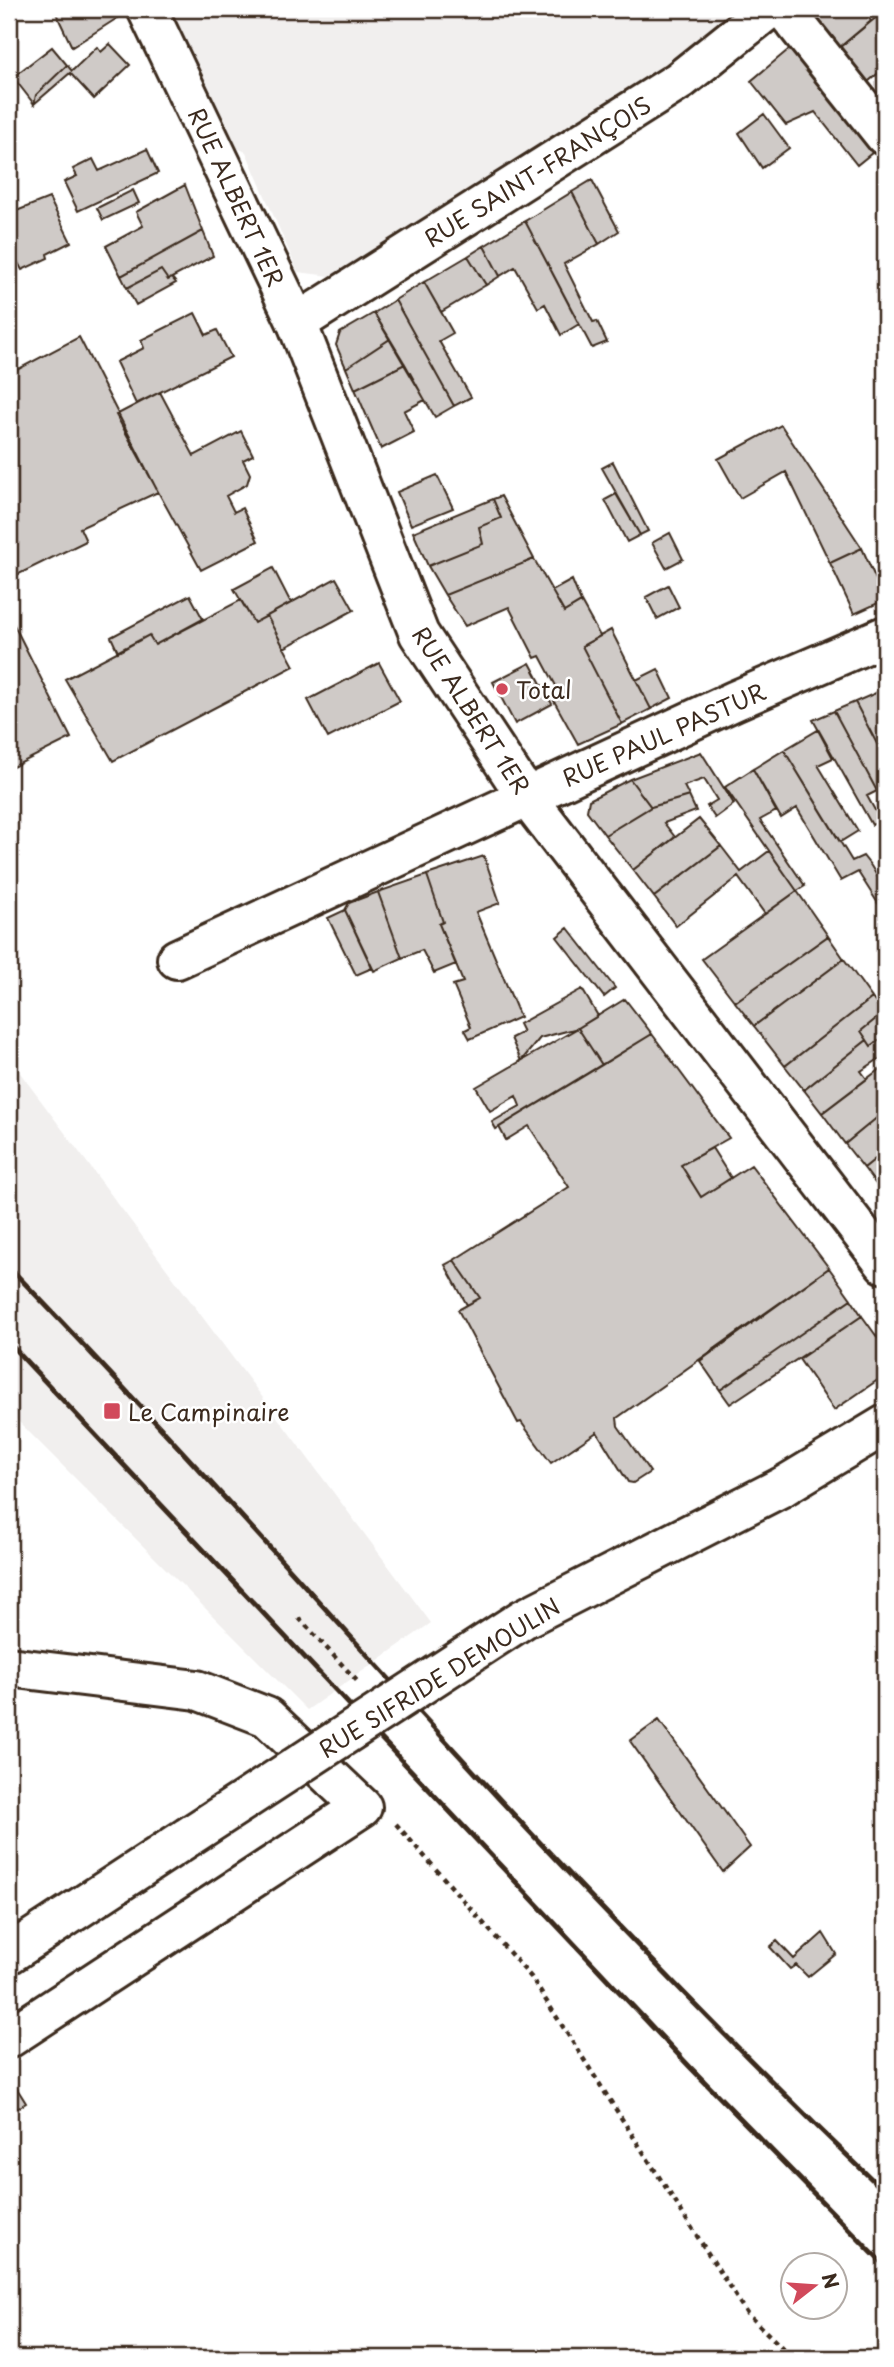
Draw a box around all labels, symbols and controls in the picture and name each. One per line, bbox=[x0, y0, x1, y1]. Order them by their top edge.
street label: RUE SAINT-FRANÇOIS bbox=[417, 87, 657, 255]
street label: RUE ALBERT 1ER bbox=[180, 102, 294, 292]
street label: RUE ALBERT 1ER bbox=[404, 619, 540, 801]
place label: Total bbox=[516, 672, 572, 707]
street label: RUE PAUL PASTUR bbox=[556, 673, 772, 795]
marker: Total bbox=[494, 681, 510, 697]
place label: Le Campinaire bbox=[128, 1394, 289, 1429]
marker: Le Campinaire bbox=[102, 1401, 122, 1421]
street label: RUE SIFRIDE DEMOULIN bbox=[312, 1588, 566, 1766]
north arrow bbox=[778, 2252, 848, 2322]
text: N bbox=[816, 2269, 847, 2292]

